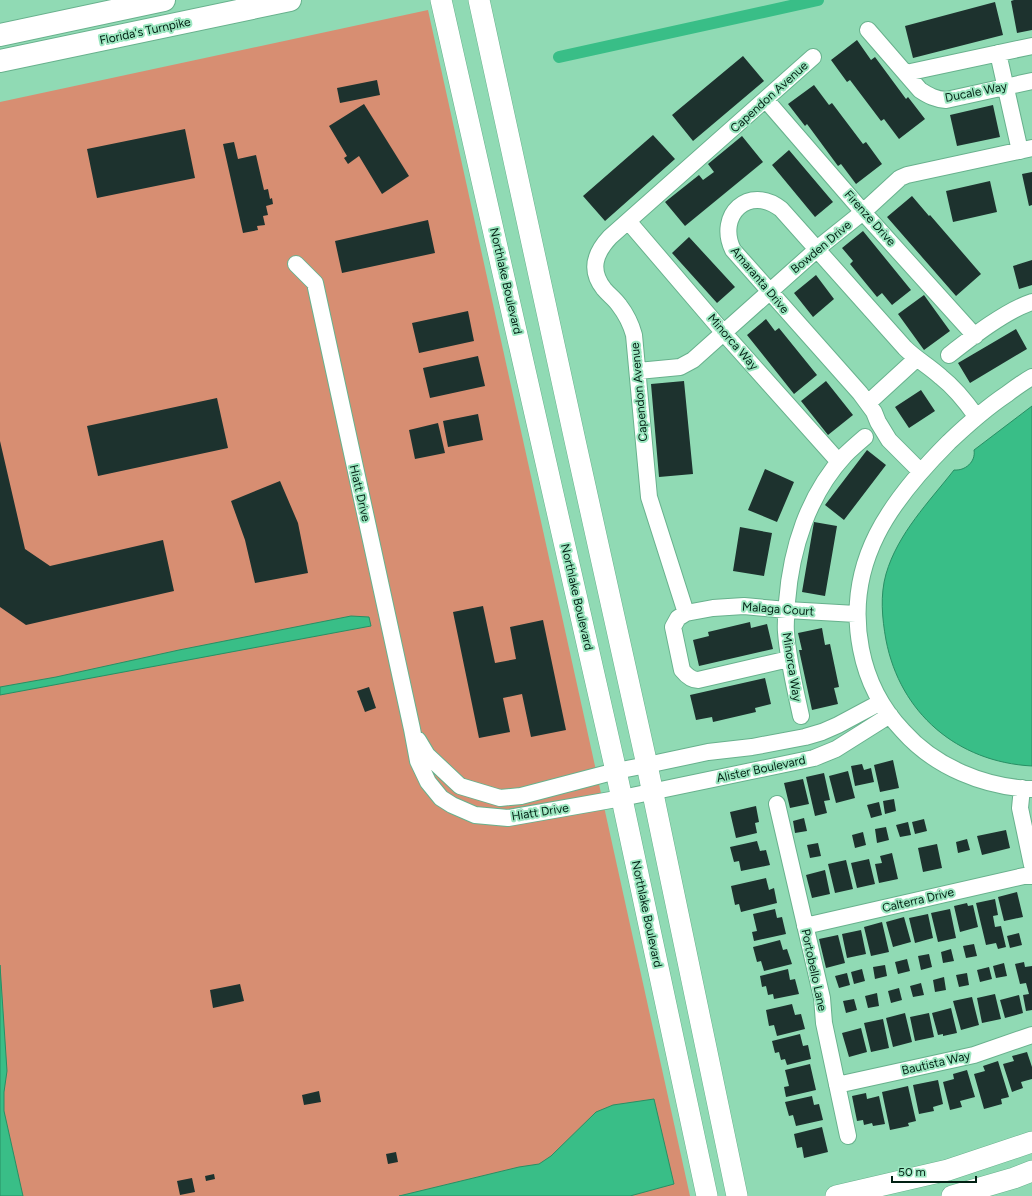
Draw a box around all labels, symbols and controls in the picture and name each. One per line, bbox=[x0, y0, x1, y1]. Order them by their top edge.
street label: Florida's Turnpike bbox=[98, 14, 192, 47]
street label: Capendon Avenue bbox=[727, 58, 811, 135]
street label: Ducale Way bbox=[944, 79, 1009, 105]
street label: Firenze Drive bbox=[841, 187, 899, 249]
street label: Bowden Drive bbox=[788, 217, 854, 276]
street label: Northlake Boulevard bbox=[487, 226, 525, 336]
street label: Amaranta Drive bbox=[728, 244, 792, 317]
street label: Minorca Way bbox=[705, 311, 762, 373]
street label: Capendon Avenue bbox=[628, 341, 650, 442]
street label: Hiatt Drive bbox=[347, 463, 373, 523]
street label: Northlake Boulevard bbox=[558, 542, 596, 652]
street label: Malaga Court bbox=[742, 600, 815, 619]
street label: Minorca Way bbox=[780, 632, 804, 703]
street label: Alister Boulevard bbox=[715, 753, 807, 785]
street label: Hiatt Drive bbox=[510, 801, 570, 823]
street label: Northlake Boulevard bbox=[629, 859, 665, 969]
street label: Calterra Drive bbox=[881, 885, 956, 915]
street label: Portobello Lane bbox=[798, 928, 830, 1013]
street label: Bautista Way bbox=[900, 1048, 972, 1078]
scale bar bbox=[892, 1158, 976, 1184]
text: 50 m bbox=[898, 1165, 926, 1179]

